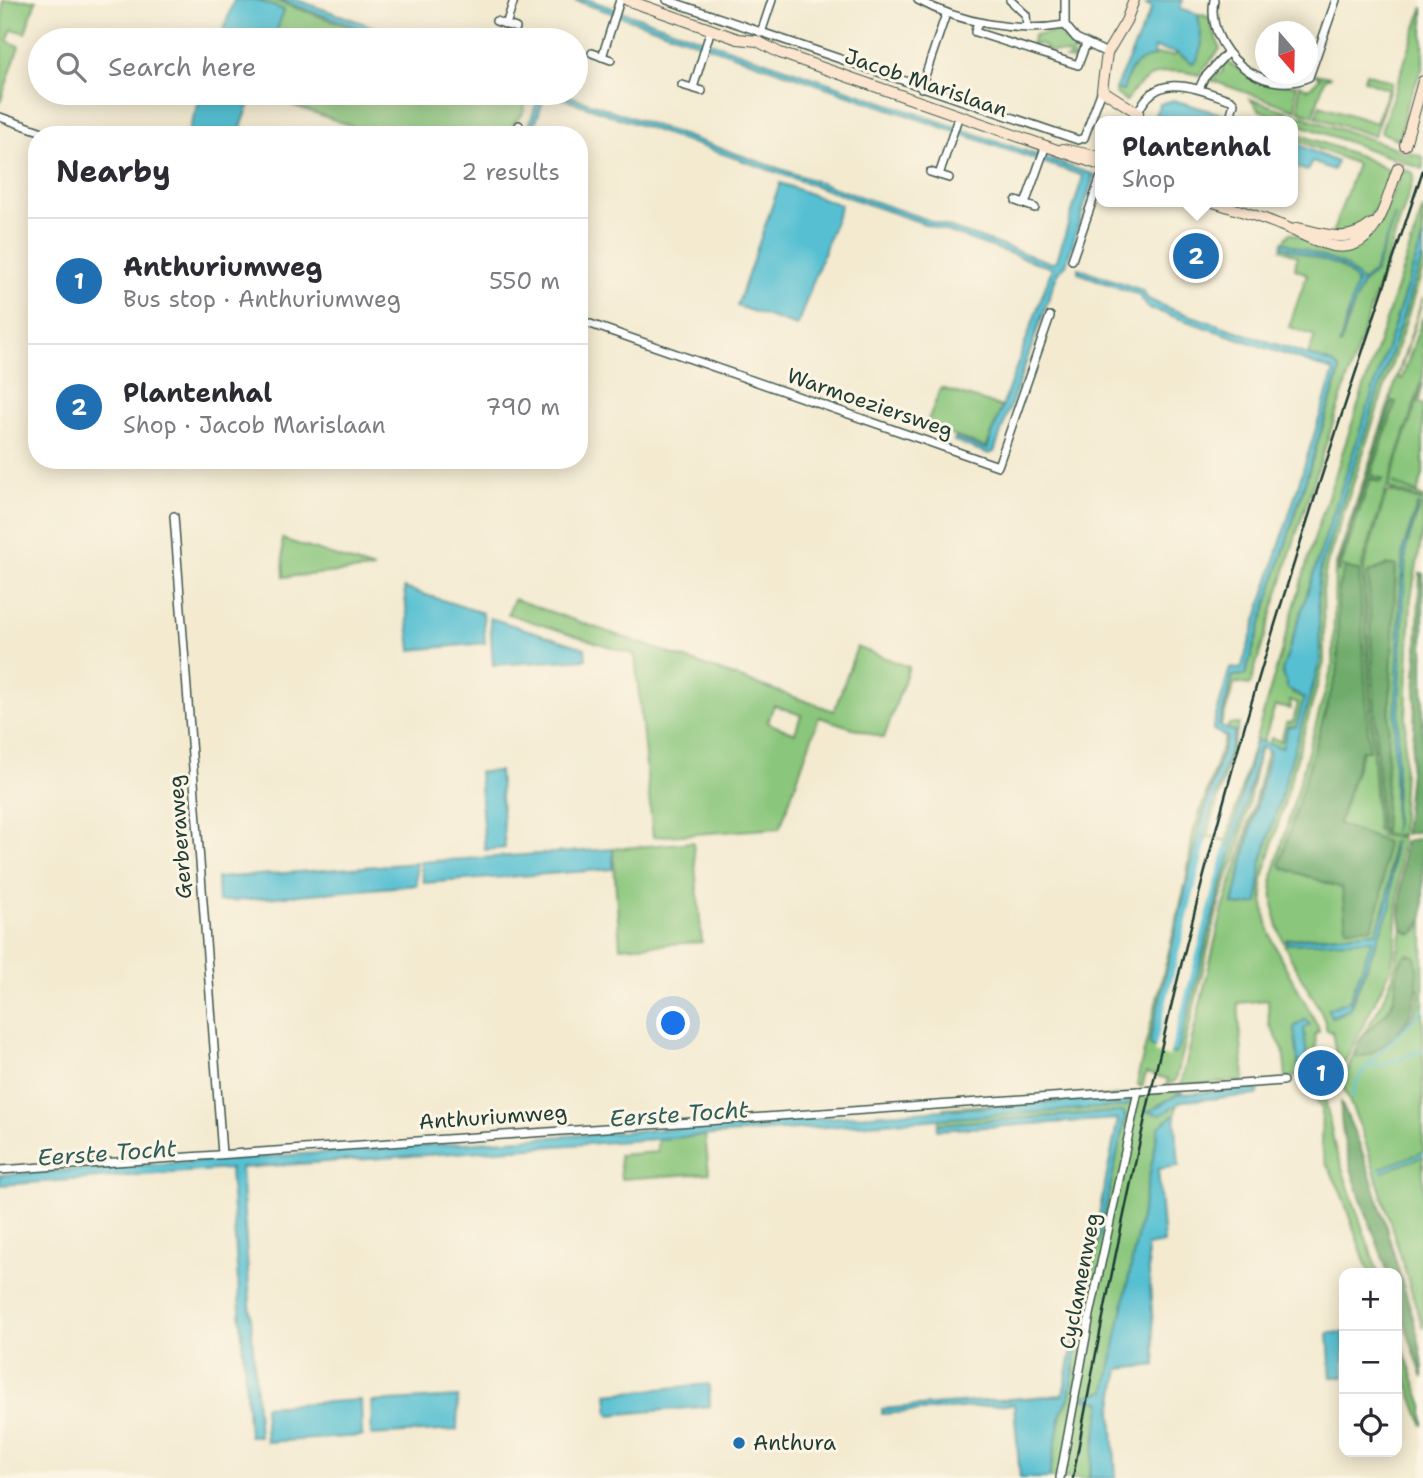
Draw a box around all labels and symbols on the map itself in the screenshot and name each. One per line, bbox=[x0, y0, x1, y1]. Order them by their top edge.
north arrow bbox=[1255, 21, 1318, 84]
street label: Jacob Marislaan bbox=[841, 42, 1011, 124]
pin: 2 bbox=[1173, 230, 1219, 282]
street label: Warmoeziersweg bbox=[783, 361, 957, 445]
street label: Gerberaweg bbox=[162, 774, 198, 900]
your location bbox=[656, 1006, 690, 1040]
pin: 1 bbox=[1298, 1047, 1344, 1099]
water label: Eerste Tocht bbox=[608, 1094, 750, 1134]
street label: Anthuriumweg bbox=[418, 1098, 568, 1136]
water label: Eerste Tocht bbox=[36, 1133, 178, 1173]
street label: Cyclamenweg bbox=[1053, 1210, 1107, 1352]
place label: Anthura bbox=[753, 1429, 836, 1457]
marker: Anthura bbox=[731, 1435, 747, 1451]

